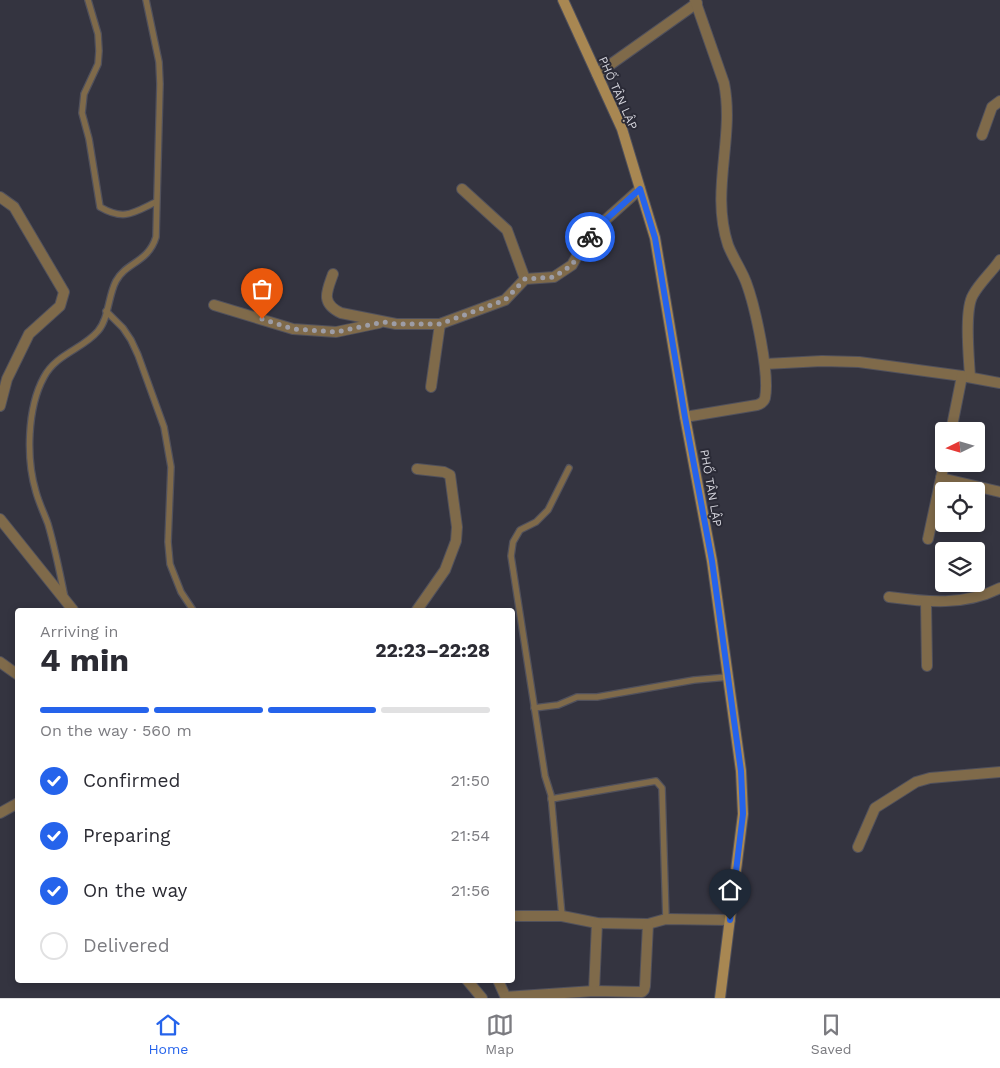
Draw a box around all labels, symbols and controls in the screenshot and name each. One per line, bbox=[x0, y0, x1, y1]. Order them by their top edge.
street label: PHỐ TÂN LẬP bbox=[596, 54, 641, 132]
courier bbox=[565, 212, 615, 262]
icon: bike bbox=[576, 223, 604, 251]
pin bbox=[241, 268, 283, 319]
icon: bag bbox=[248, 275, 276, 303]
north arrow bbox=[935, 422, 985, 472]
map controls bbox=[935, 422, 985, 592]
street label: PHỐ TÂN LẬP bbox=[697, 448, 726, 528]
button: locate bbox=[935, 482, 985, 532]
button: layers bbox=[935, 542, 985, 592]
text: Arriving in bbox=[40, 622, 118, 641]
text: 22:23–22:28 bbox=[375, 639, 490, 662]
text: 4 min bbox=[40, 641, 129, 679]
text: On the way · 560 m bbox=[40, 721, 192, 740]
icon: check bbox=[40, 767, 68, 795]
text: Confirmed bbox=[83, 769, 180, 792]
text: 21:50 bbox=[450, 771, 490, 790]
icon: check bbox=[40, 822, 68, 850]
text: Preparing bbox=[83, 824, 170, 847]
text: 21:54 bbox=[451, 826, 490, 845]
pin bbox=[709, 869, 751, 920]
icon: home bbox=[716, 876, 744, 904]
icon: check bbox=[40, 877, 68, 905]
text: On the way bbox=[83, 879, 187, 902]
text: 21:56 bbox=[451, 881, 490, 900]
text: Delivered bbox=[83, 934, 170, 957]
tab: Home bbox=[148, 1011, 188, 1057]
tab: Map bbox=[485, 1011, 514, 1057]
tab: Saved bbox=[811, 1011, 852, 1057]

